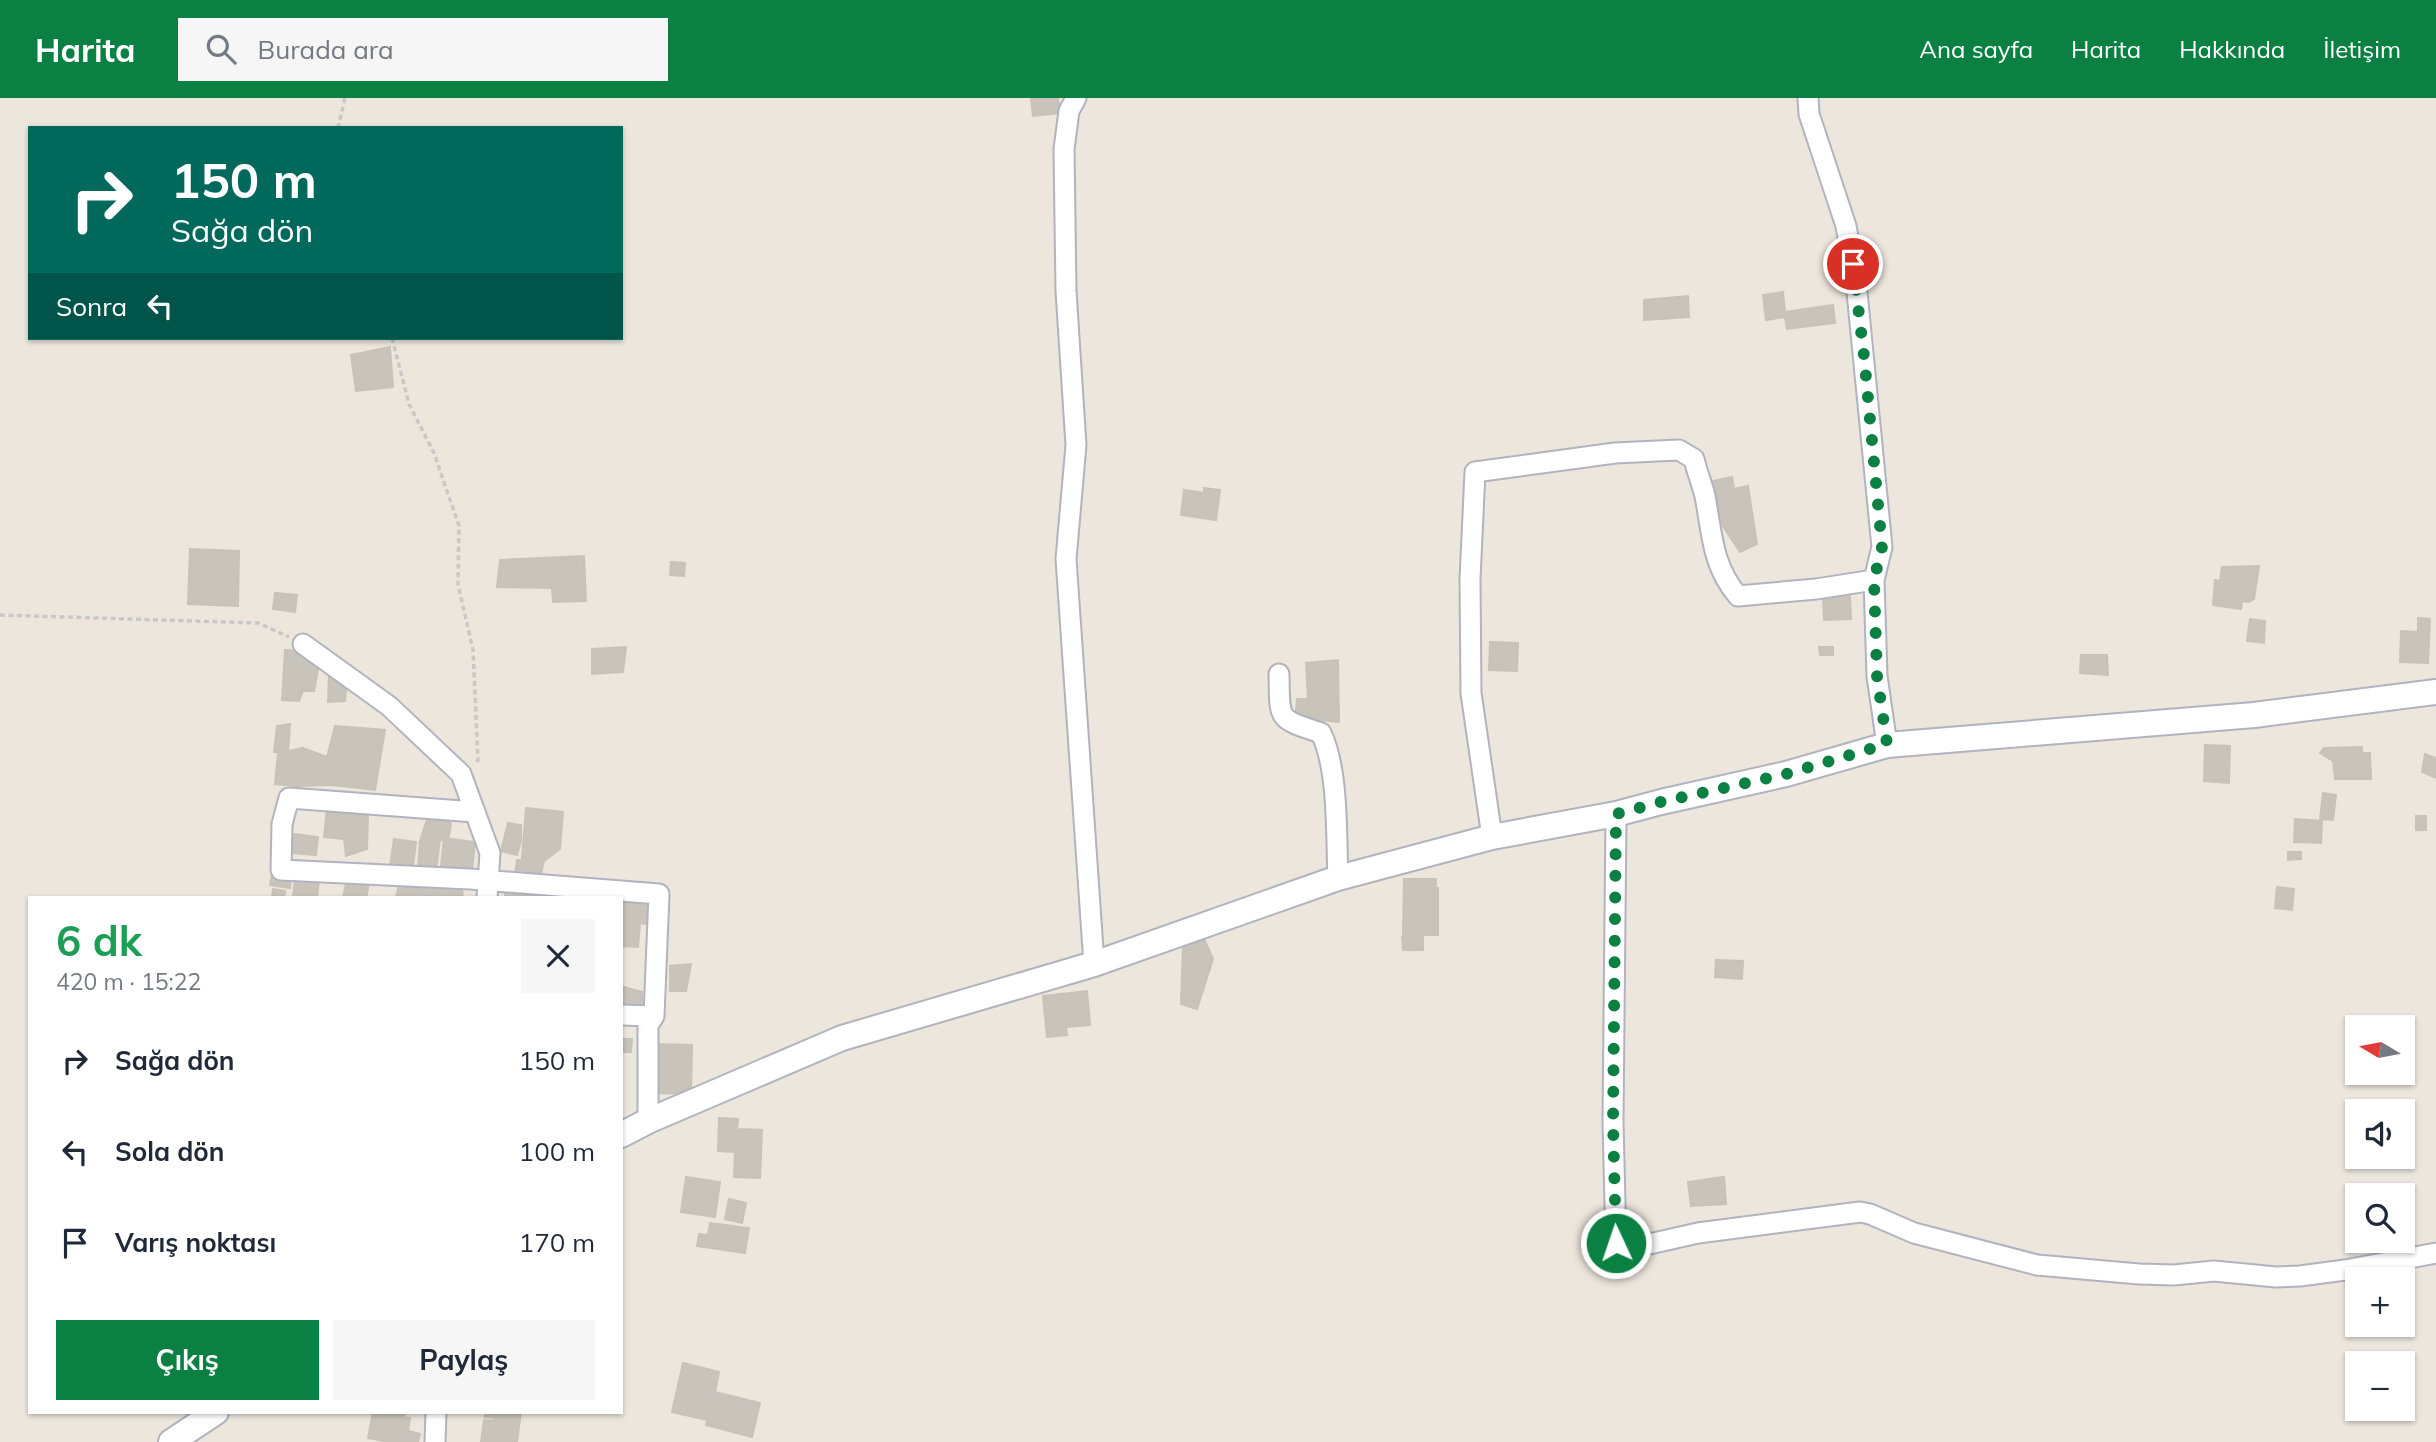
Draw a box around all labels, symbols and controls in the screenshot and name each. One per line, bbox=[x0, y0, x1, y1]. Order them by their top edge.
search box bbox=[178, 18, 668, 81]
text: Harita bbox=[35, 29, 136, 70]
icon: search bbox=[202, 30, 240, 68]
text: Burada ara bbox=[258, 33, 394, 66]
text: Ana sayfa bbox=[1919, 34, 2033, 64]
text: Harita bbox=[2071, 34, 2141, 64]
text: Hakkında bbox=[2179, 34, 2285, 64]
text: İletişim bbox=[2323, 34, 2401, 64]
text: 150 m bbox=[171, 149, 317, 210]
icon: right bbox=[56, 154, 147, 245]
text: Sağa dön bbox=[171, 210, 313, 250]
pin bbox=[1823, 234, 1883, 294]
icon: arrive bbox=[1834, 245, 1872, 283]
icon: left bbox=[141, 287, 179, 325]
text: Sonra bbox=[56, 290, 127, 323]
text: 6 dk bbox=[56, 914, 142, 967]
button: close bbox=[521, 919, 595, 993]
text: 420 m · 15:22 bbox=[56, 967, 201, 996]
north arrow bbox=[2345, 1015, 2415, 1085]
map controls bbox=[2345, 1015, 2415, 1421]
icon: right bbox=[56, 1042, 94, 1080]
text: Sağa dön bbox=[115, 1044, 235, 1077]
text: 150 m bbox=[519, 1044, 595, 1077]
button: sound bbox=[2345, 1099, 2415, 1169]
icon: left bbox=[56, 1133, 94, 1171]
text: Sola dön bbox=[115, 1135, 224, 1168]
text: 100 m bbox=[519, 1135, 595, 1168]
button: search bbox=[2345, 1183, 2415, 1253]
position arrow bbox=[1579, 1206, 1653, 1280]
icon: arrive bbox=[56, 1224, 94, 1262]
text: Varış noktası bbox=[115, 1226, 276, 1259]
text: 170 m bbox=[519, 1226, 595, 1259]
button: + bbox=[2345, 1267, 2415, 1337]
button: Çıkış bbox=[56, 1320, 319, 1400]
button: Paylaş bbox=[333, 1320, 595, 1400]
button: − bbox=[2345, 1351, 2415, 1421]

